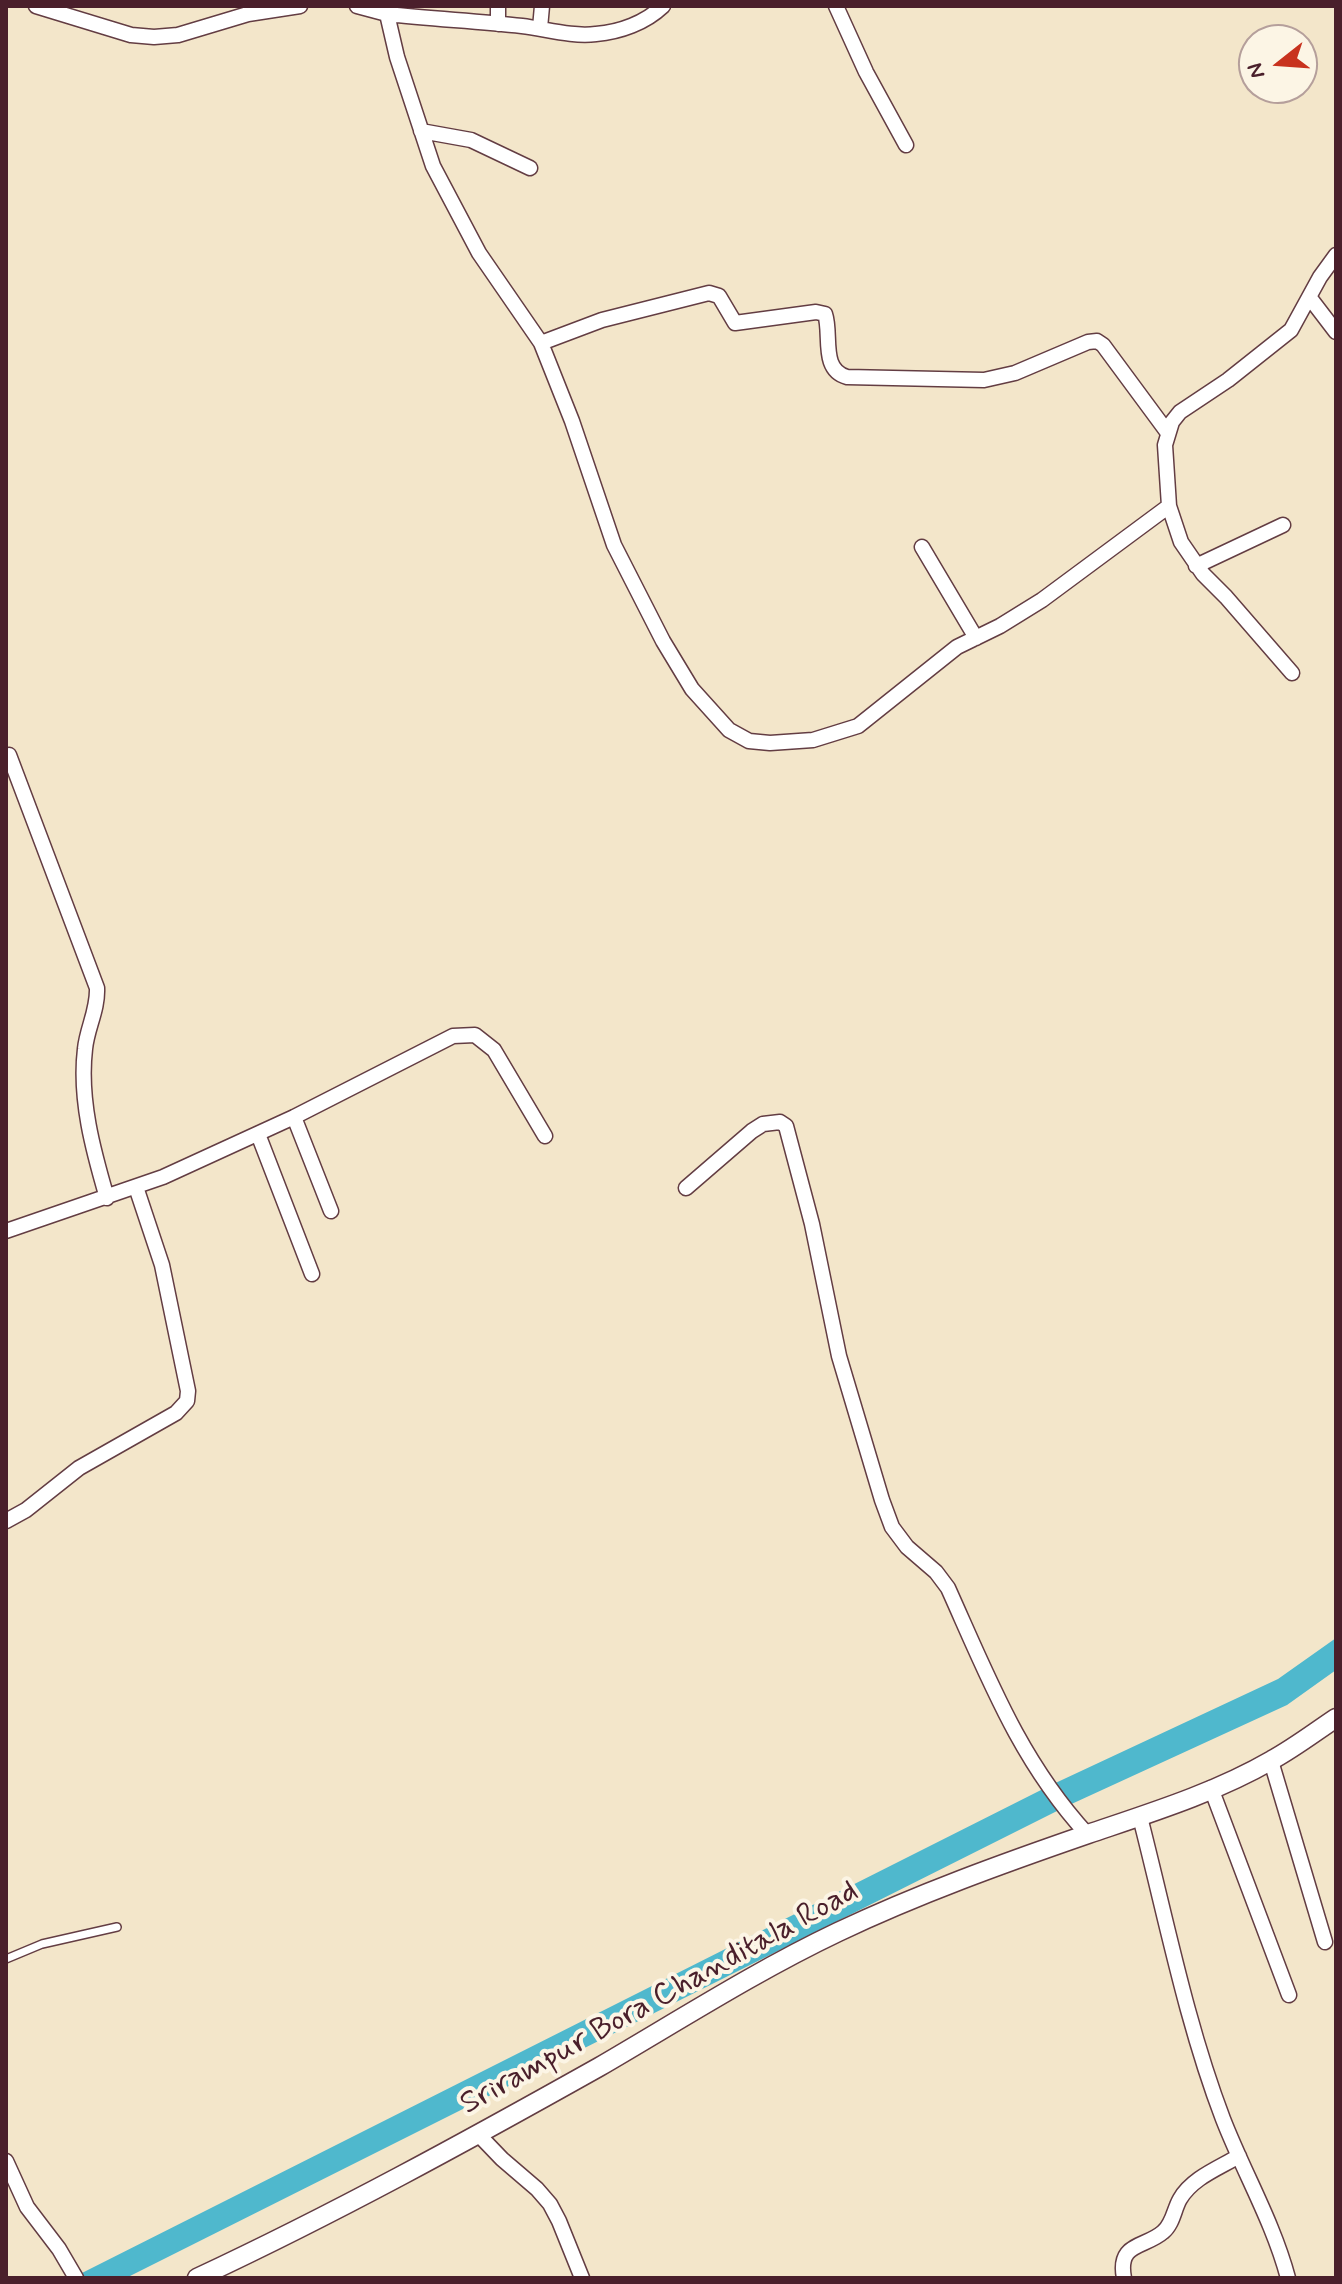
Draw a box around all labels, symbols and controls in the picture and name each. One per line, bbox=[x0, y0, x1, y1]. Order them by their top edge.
north arrow bbox=[1238, 24, 1318, 104]
text: N bbox=[1241, 59, 1272, 82]
street label: Srirampur Bora Chanditala Road bbox=[454, 1873, 866, 2125]

